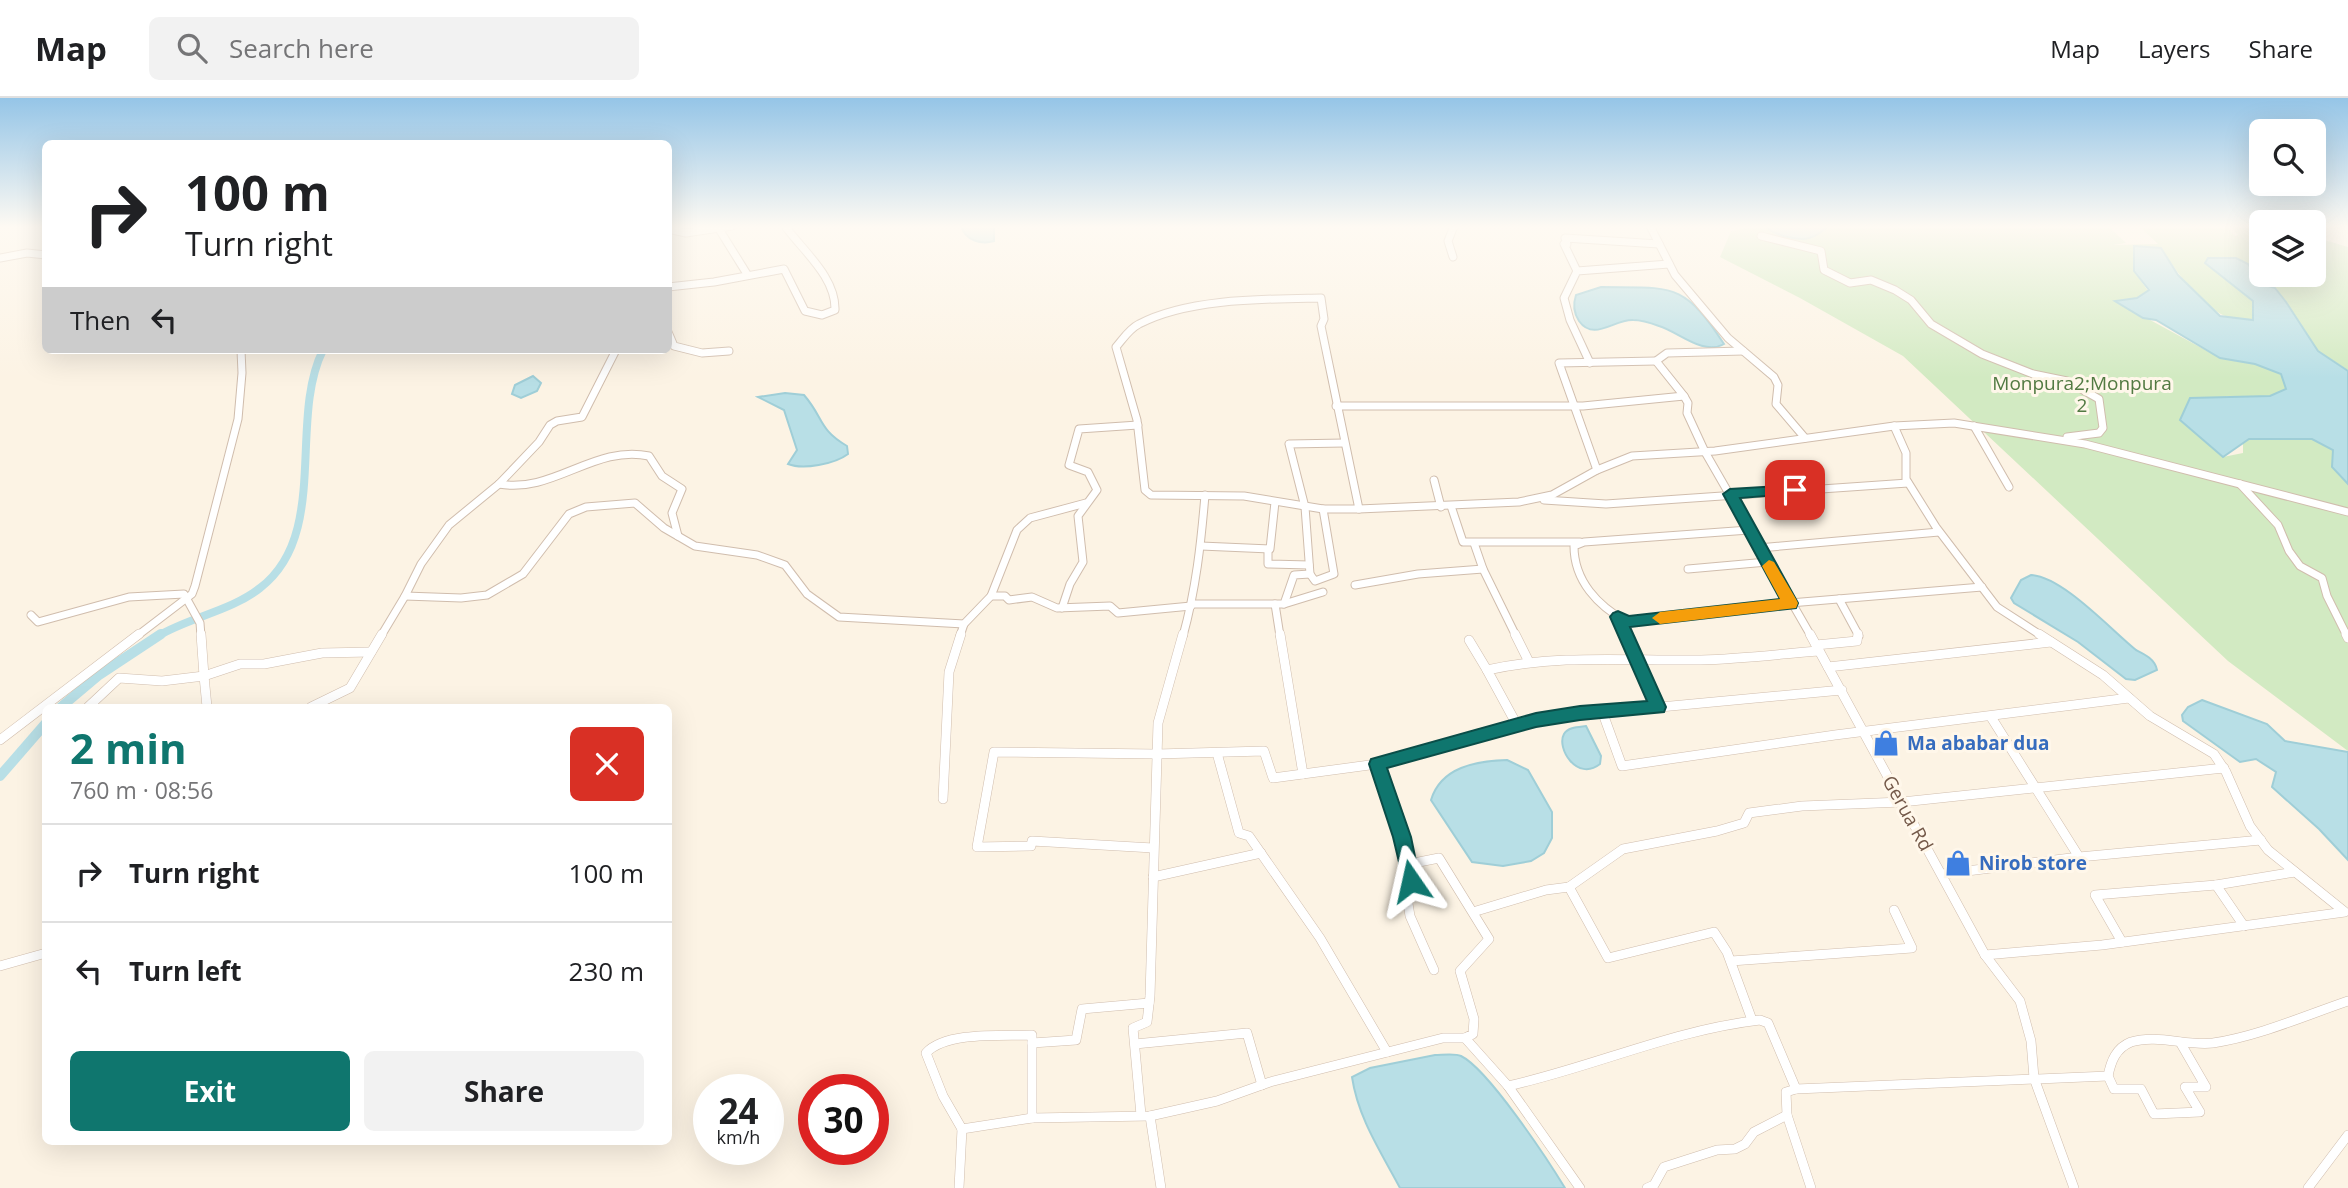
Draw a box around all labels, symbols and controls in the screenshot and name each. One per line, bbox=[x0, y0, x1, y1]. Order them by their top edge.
search box bbox=[149, 17, 639, 80]
text: Map bbox=[35, 26, 107, 71]
icon: search bbox=[173, 29, 211, 67]
text: Search here bbox=[229, 30, 374, 66]
text: Map bbox=[2050, 32, 2100, 65]
text: Layers bbox=[2138, 32, 2211, 65]
text: Share bbox=[2249, 32, 2313, 65]
map controls bbox=[2249, 119, 2326, 287]
button: search bbox=[2249, 119, 2326, 196]
text: 100 m bbox=[185, 159, 330, 225]
icon: right bbox=[70, 168, 161, 259]
button: layers bbox=[2249, 210, 2326, 287]
text: Turn right bbox=[185, 222, 333, 265]
icon: left bbox=[145, 301, 183, 339]
text: Then bbox=[70, 302, 131, 338]
park label: Monpura2;Monpura 2 bbox=[1992, 370, 2172, 418]
pin bbox=[1765, 460, 1825, 520]
icon: arrive bbox=[1776, 471, 1814, 509]
text: 2 min bbox=[70, 719, 187, 776]
button: close bbox=[570, 727, 644, 801]
shop icon: Ma ababar dua bbox=[1871, 728, 1901, 758]
place label: Ma ababar dua bbox=[1907, 730, 2049, 756]
street label: Gerua Rd bbox=[1877, 771, 1939, 855]
text: 760 m · 08:56 bbox=[70, 774, 213, 806]
position arrow bbox=[1374, 844, 1448, 918]
shop icon: Nirob store bbox=[1943, 848, 1973, 878]
place label: Nirob store bbox=[1979, 850, 2087, 876]
icon: right bbox=[70, 854, 108, 892]
text: Turn right bbox=[129, 855, 260, 891]
text: 100 m bbox=[569, 855, 644, 891]
icon: left bbox=[70, 952, 108, 990]
text: Turn left bbox=[129, 953, 241, 989]
text: 230 m bbox=[569, 953, 644, 989]
button: Exit bbox=[70, 1051, 350, 1131]
button: Share bbox=[364, 1051, 644, 1131]
speed limit sign: 30 bbox=[798, 1074, 889, 1165]
text: 24 bbox=[718, 1087, 759, 1134]
text: km/h bbox=[717, 1125, 760, 1149]

